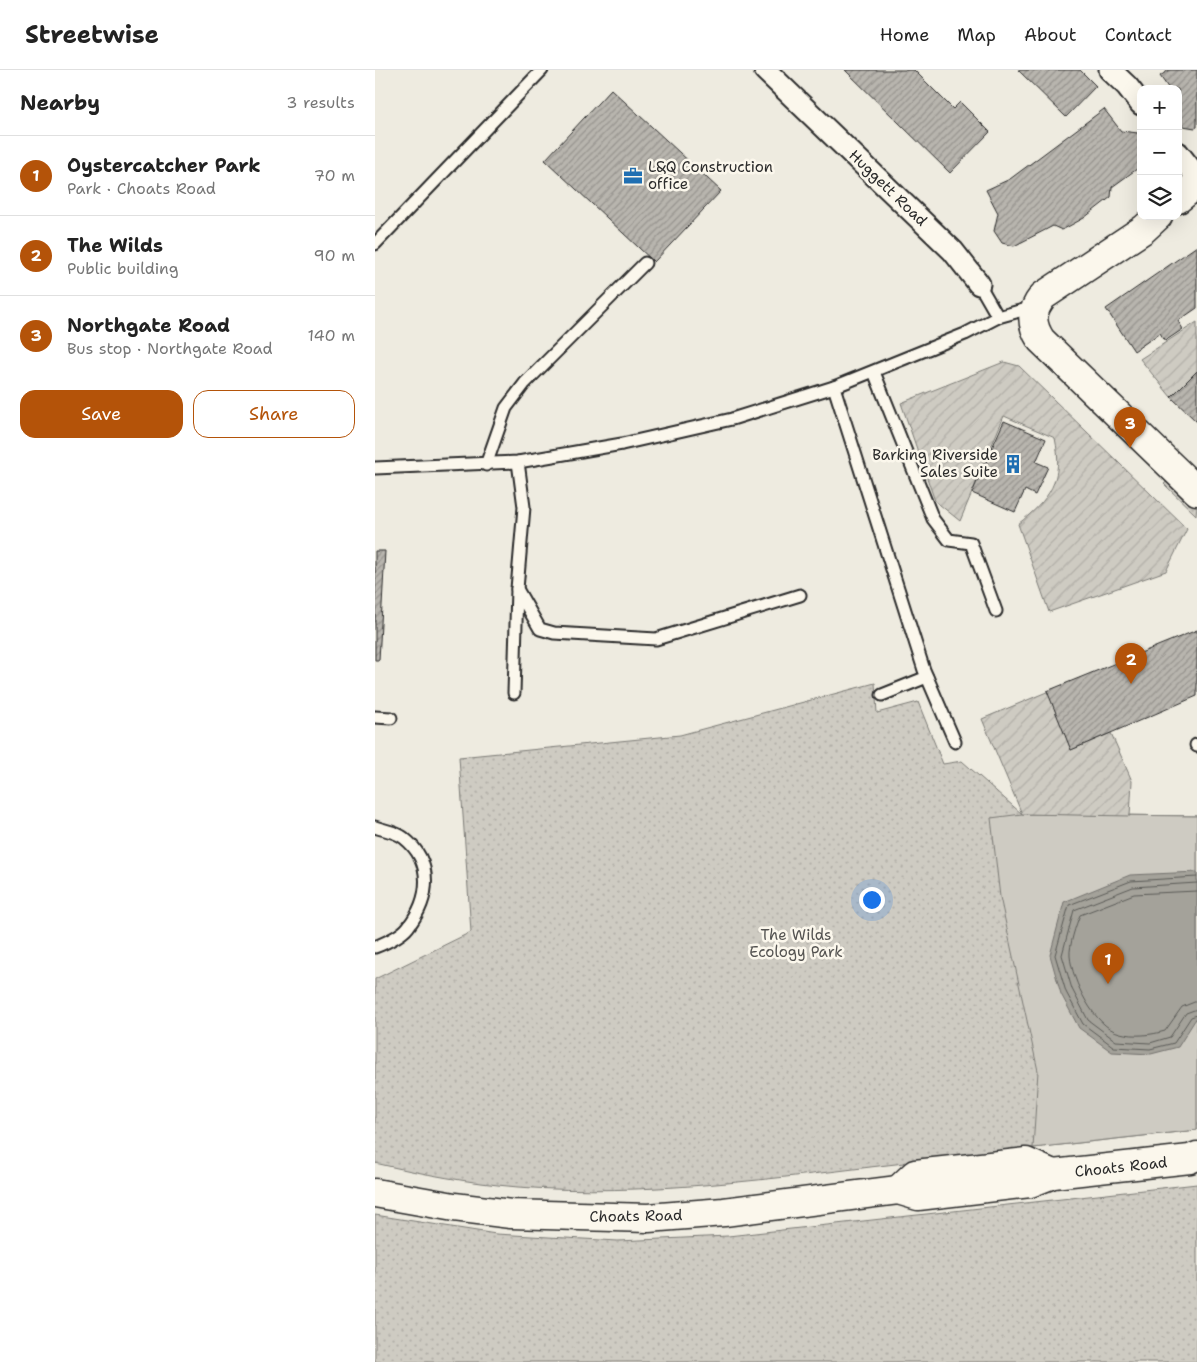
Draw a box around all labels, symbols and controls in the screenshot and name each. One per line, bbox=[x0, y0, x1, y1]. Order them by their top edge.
text: Streetwise bbox=[25, 19, 159, 51]
text: Home bbox=[880, 23, 929, 47]
text: Map bbox=[957, 23, 996, 47]
text: About bbox=[1024, 23, 1077, 47]
text: Contact bbox=[1105, 23, 1172, 47]
map controls bbox=[1137, 85, 1182, 220]
button: + bbox=[1137, 85, 1182, 130]
text: Nearby bbox=[20, 89, 100, 117]
text: 3 results bbox=[286, 92, 355, 113]
button: − bbox=[1137, 130, 1182, 175]
street label: Huggett Road bbox=[844, 145, 932, 231]
text: Oystercatcher Park bbox=[67, 153, 261, 178]
place label: L&Q Construction office bbox=[648, 157, 773, 194]
text: 1 bbox=[32, 165, 40, 186]
text: 70 m bbox=[314, 165, 355, 186]
office icon: L&Q Construction office bbox=[622, 165, 644, 187]
button: layers bbox=[1137, 175, 1182, 220]
text: Park · Choats Road bbox=[67, 178, 216, 199]
text: The Wilds bbox=[67, 233, 163, 258]
text: 2 bbox=[30, 245, 42, 266]
text: 90 m bbox=[314, 245, 355, 266]
text: Public building bbox=[67, 258, 179, 279]
text: Northgate Road bbox=[67, 313, 230, 338]
text: 3 bbox=[30, 325, 42, 346]
text: 140 m bbox=[308, 325, 355, 346]
text: Bus stop · Northgate Road bbox=[67, 338, 273, 359]
button: Save bbox=[20, 390, 183, 438]
button: Share bbox=[193, 390, 355, 438]
pin: 3 bbox=[1114, 407, 1146, 448]
place label: Barking Riverside Sales Suite bbox=[872, 445, 998, 482]
building icon: Barking Riverside Sales Suite bbox=[1002, 453, 1024, 475]
pin: 2 bbox=[1115, 643, 1147, 684]
your location bbox=[859, 887, 885, 913]
park label: The Wilds Ecology Park bbox=[749, 925, 843, 962]
pin: 1 bbox=[1092, 943, 1124, 984]
street label: Choats Road bbox=[1074, 1152, 1169, 1182]
street label: Choats Road bbox=[589, 1205, 683, 1227]

